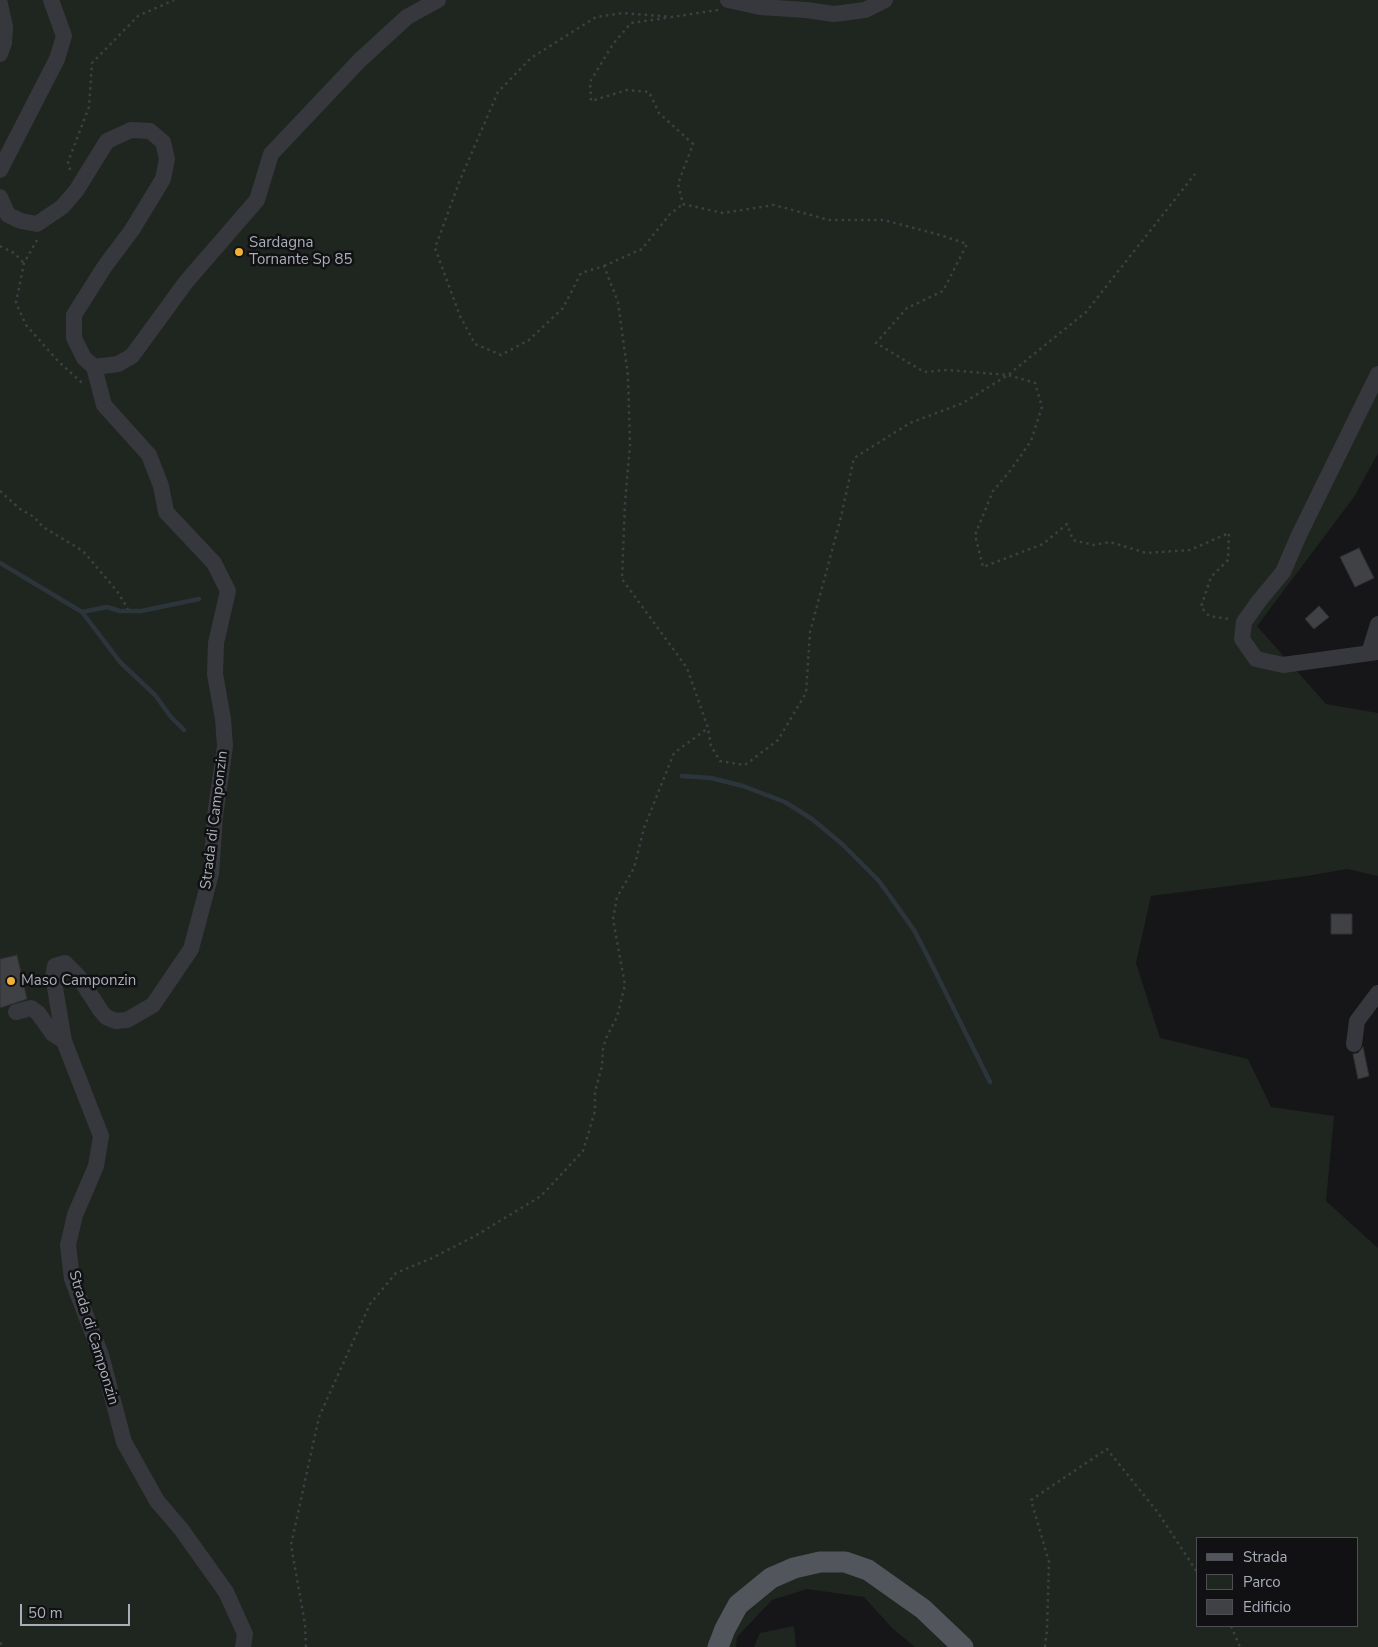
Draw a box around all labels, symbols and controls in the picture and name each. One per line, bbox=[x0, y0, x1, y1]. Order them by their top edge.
place label: Sardagna Tornante Sp 85 bbox=[249, 234, 352, 269]
marker: Sardagna Tornante Sp 85 bbox=[233, 246, 245, 258]
street label: Strada di Camponzin bbox=[198, 750, 232, 890]
place label: Maso Camponzin bbox=[21, 972, 136, 990]
marker: Maso Camponzin bbox=[5, 975, 17, 987]
street label: Strada di Camponzin bbox=[64, 1269, 122, 1407]
legend bbox=[1196, 1537, 1358, 1627]
text: Strada bbox=[1243, 1547, 1287, 1567]
text: Parco bbox=[1243, 1572, 1281, 1592]
scale bar bbox=[22, 1594, 132, 1626]
text: Edificio bbox=[1243, 1597, 1291, 1617]
text: 50 m bbox=[28, 1603, 63, 1623]

